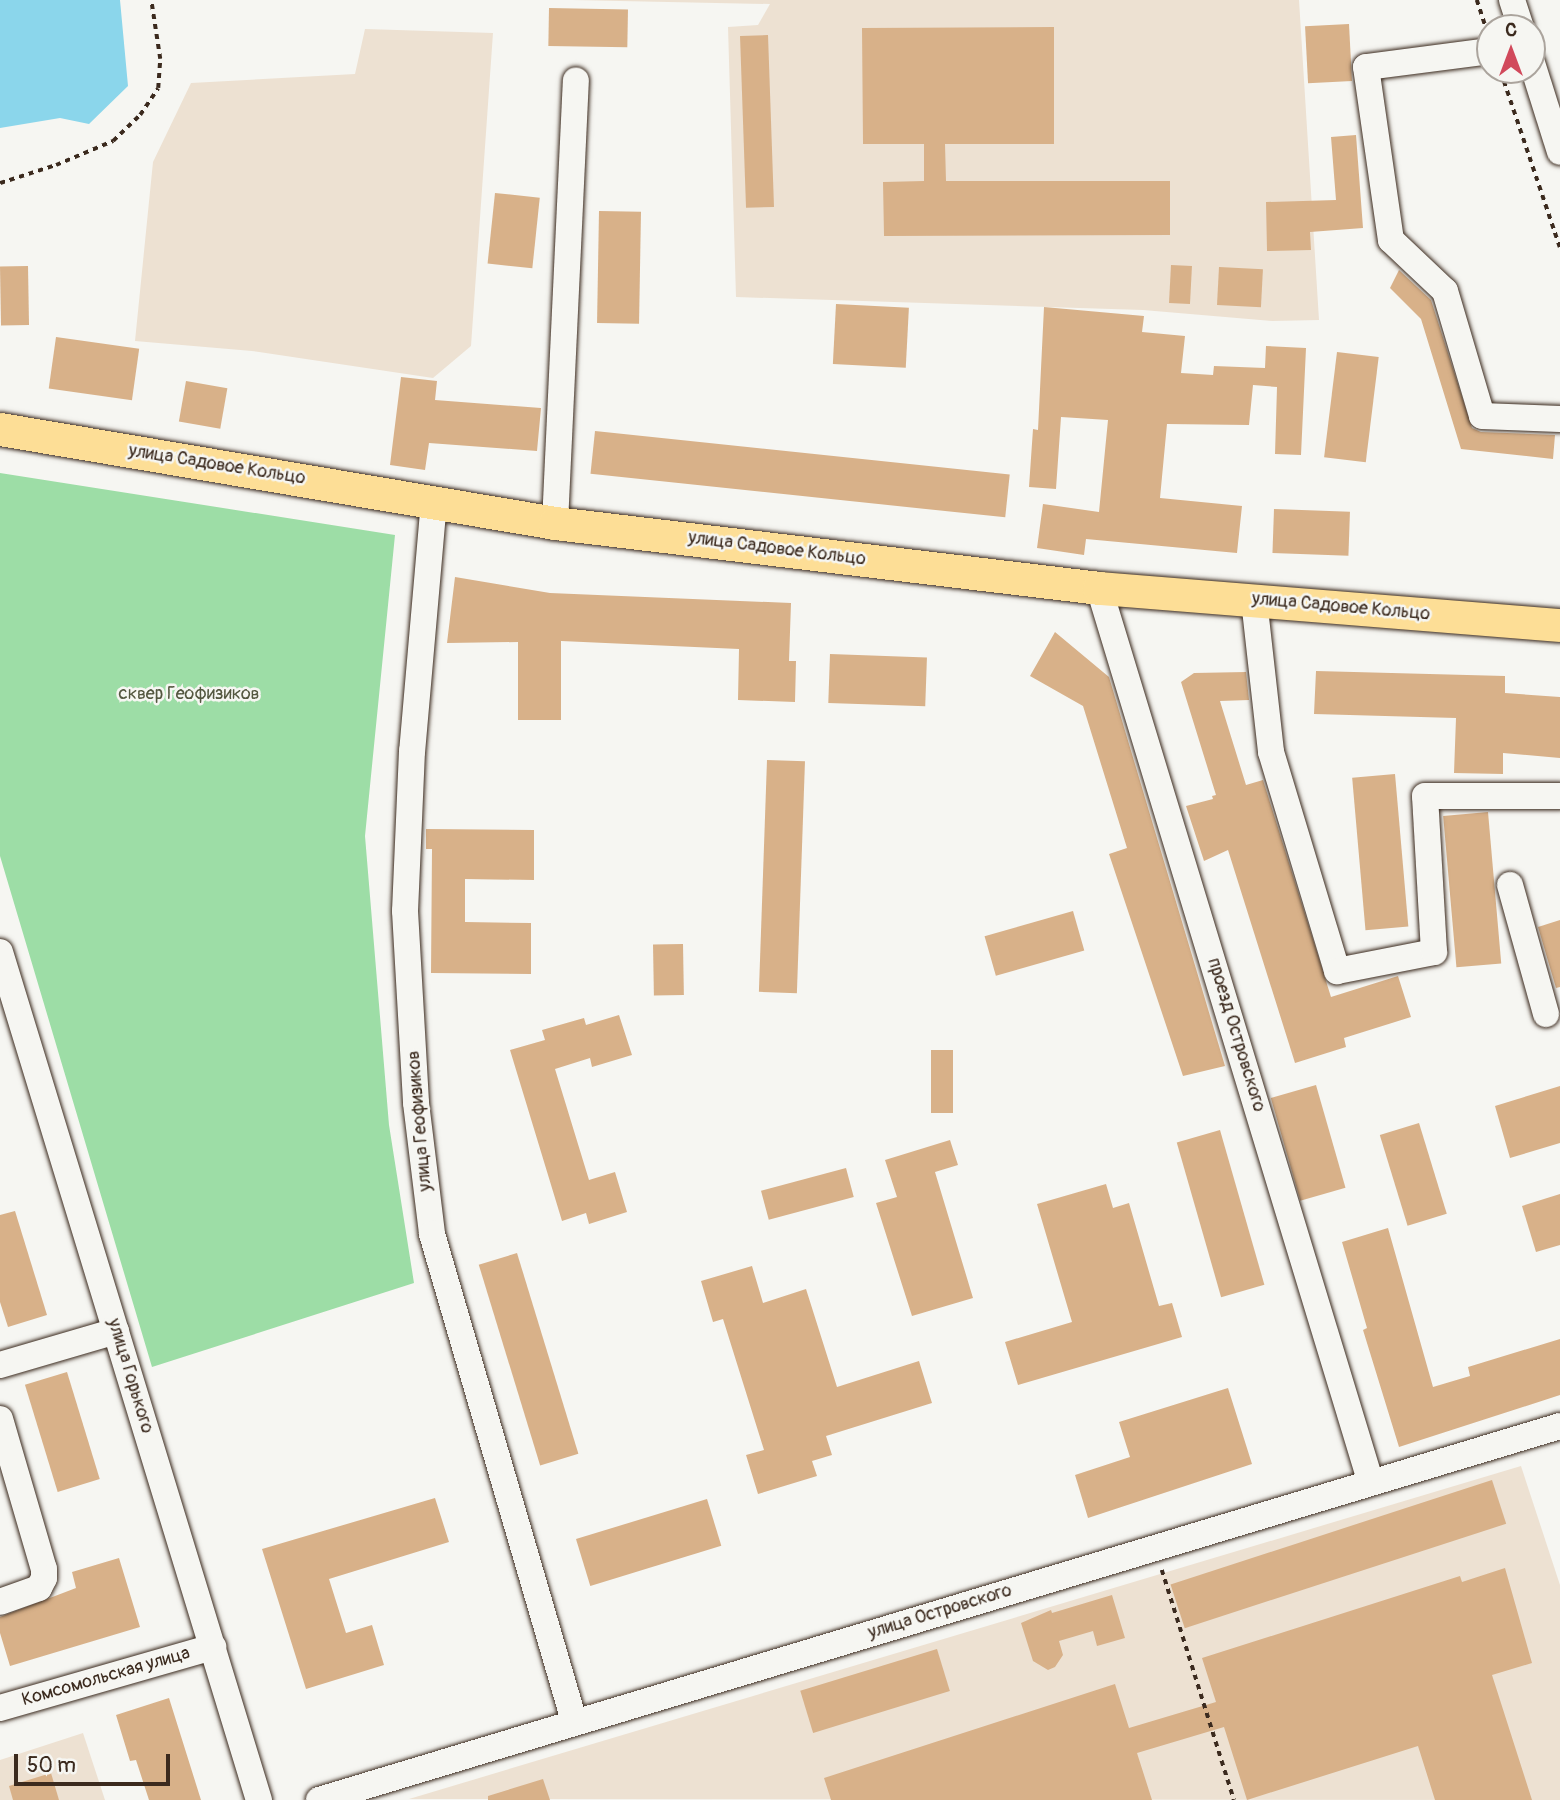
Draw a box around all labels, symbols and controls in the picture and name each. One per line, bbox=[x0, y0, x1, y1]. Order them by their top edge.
north arrow bbox=[1476, 14, 1546, 84]
text: С bbox=[1505, 18, 1517, 42]
street label: улица Садовое Кольцо bbox=[127, 440, 307, 490]
street label: улица Садовое Кольцо bbox=[687, 527, 867, 571]
street label: улица Садовое Кольцо bbox=[1251, 588, 1431, 626]
park label: cквер Геофизиков bbox=[119, 683, 259, 705]
street label: проезд Островского bbox=[1202, 955, 1270, 1115]
street label: улица Геофизиков bbox=[403, 1050, 437, 1192]
street label: улица Горького bbox=[102, 1316, 158, 1436]
street label: улица Островского bbox=[866, 1580, 1014, 1644]
street label: Комсомольская улица bbox=[19, 1643, 193, 1711]
scale bar bbox=[18, 1741, 173, 1785]
text: 50 m bbox=[27, 1752, 76, 1779]

